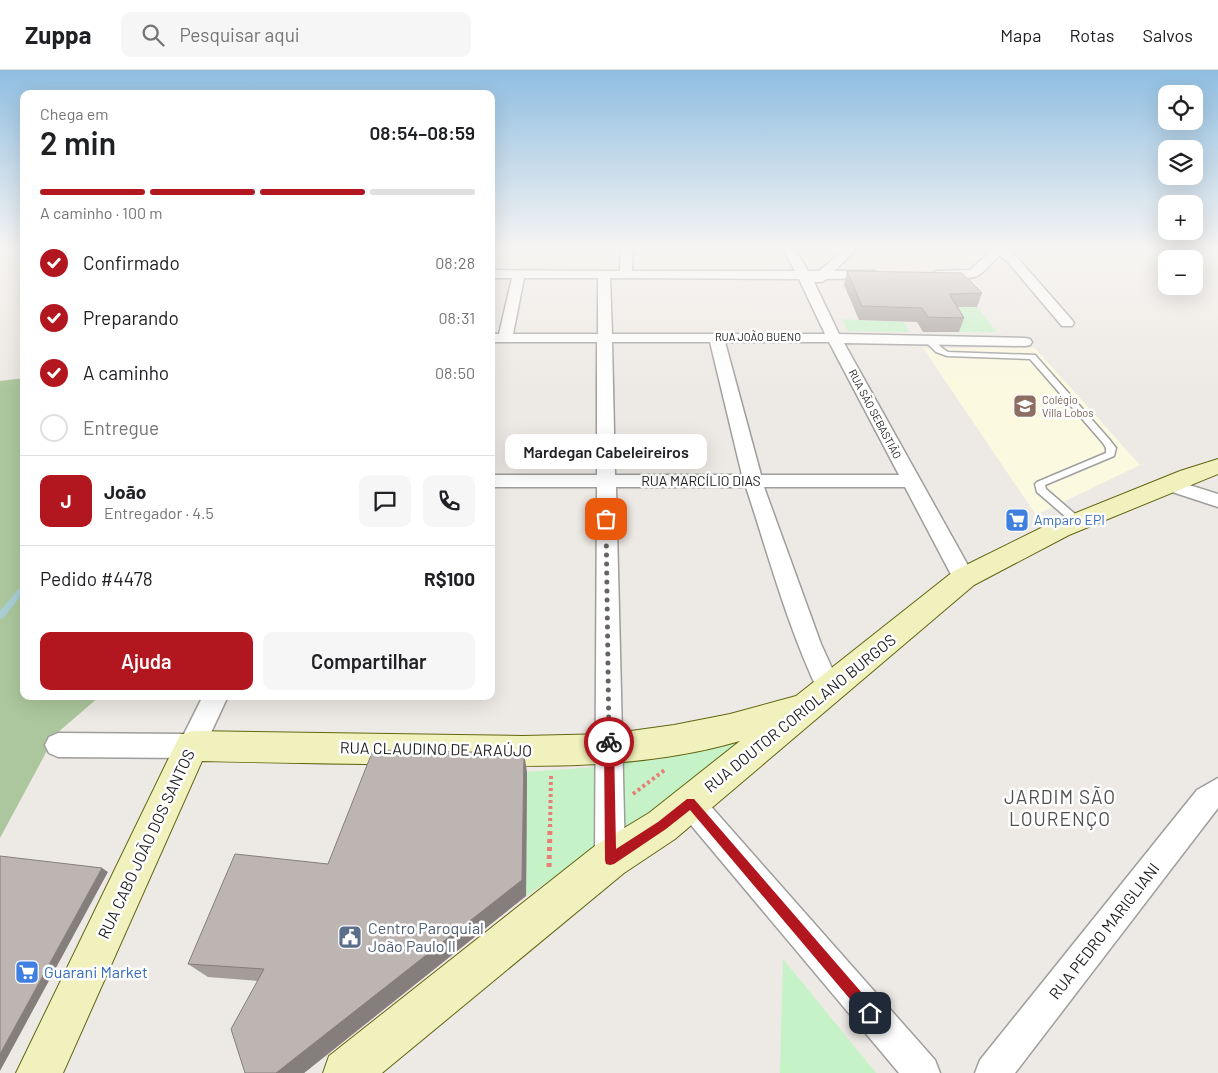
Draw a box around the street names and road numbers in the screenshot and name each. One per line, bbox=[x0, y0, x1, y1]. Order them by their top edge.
street label: RUA JOÃO BUENO bbox=[715, 330, 801, 343]
street label: RUA SÃO SEBASTIÃO bbox=[846, 367, 905, 461]
street label: RUA MARCÍLIO DIAS bbox=[641, 472, 761, 489]
street label: RUA DOUTOR CORIOLANO BURGOS bbox=[700, 629, 899, 796]
street label: RUA CLAUDINO DE ARAÚJO bbox=[340, 737, 532, 760]
street label: RUA CABO JOÃO DOS SANTOS bbox=[93, 746, 198, 942]
street label: RUA PEDRO MARIGLIANI bbox=[1044, 859, 1163, 1003]

